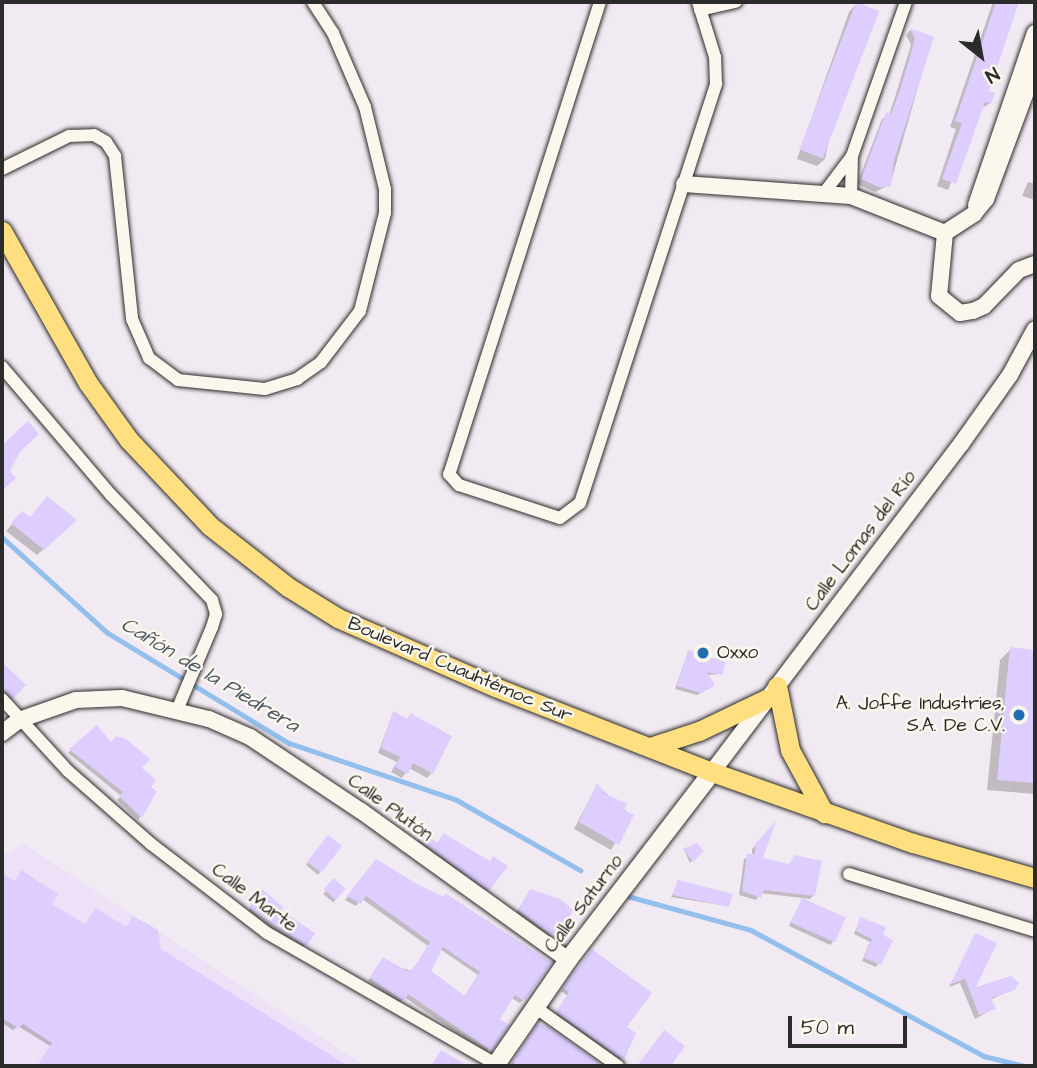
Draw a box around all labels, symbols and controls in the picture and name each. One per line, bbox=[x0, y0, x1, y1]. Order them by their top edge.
north arrow bbox=[946, 21, 1016, 91]
text: N bbox=[980, 60, 1004, 89]
street label: Calle Lomas del Río bbox=[801, 466, 921, 616]
water label: Cañón de la Piedrera bbox=[116, 612, 304, 738]
street label: Boulevard Cuauhtémoc Sur bbox=[344, 612, 576, 728]
place label: Oxxo bbox=[717, 642, 758, 664]
marker: Oxxo bbox=[695, 645, 711, 661]
place label: A. Joffe Industries, S.A. De C.V. bbox=[836, 693, 1005, 737]
marker: A. Joffe Industries, S.A. De C.V. bbox=[1011, 707, 1027, 723]
street label: Calle Plutón bbox=[343, 770, 437, 846]
street label: Calle Saturno bbox=[540, 850, 628, 958]
street label: Calle Marte bbox=[207, 859, 301, 937]
scale bar bbox=[792, 1002, 911, 1046]
text: 50 m bbox=[801, 1013, 854, 1042]

